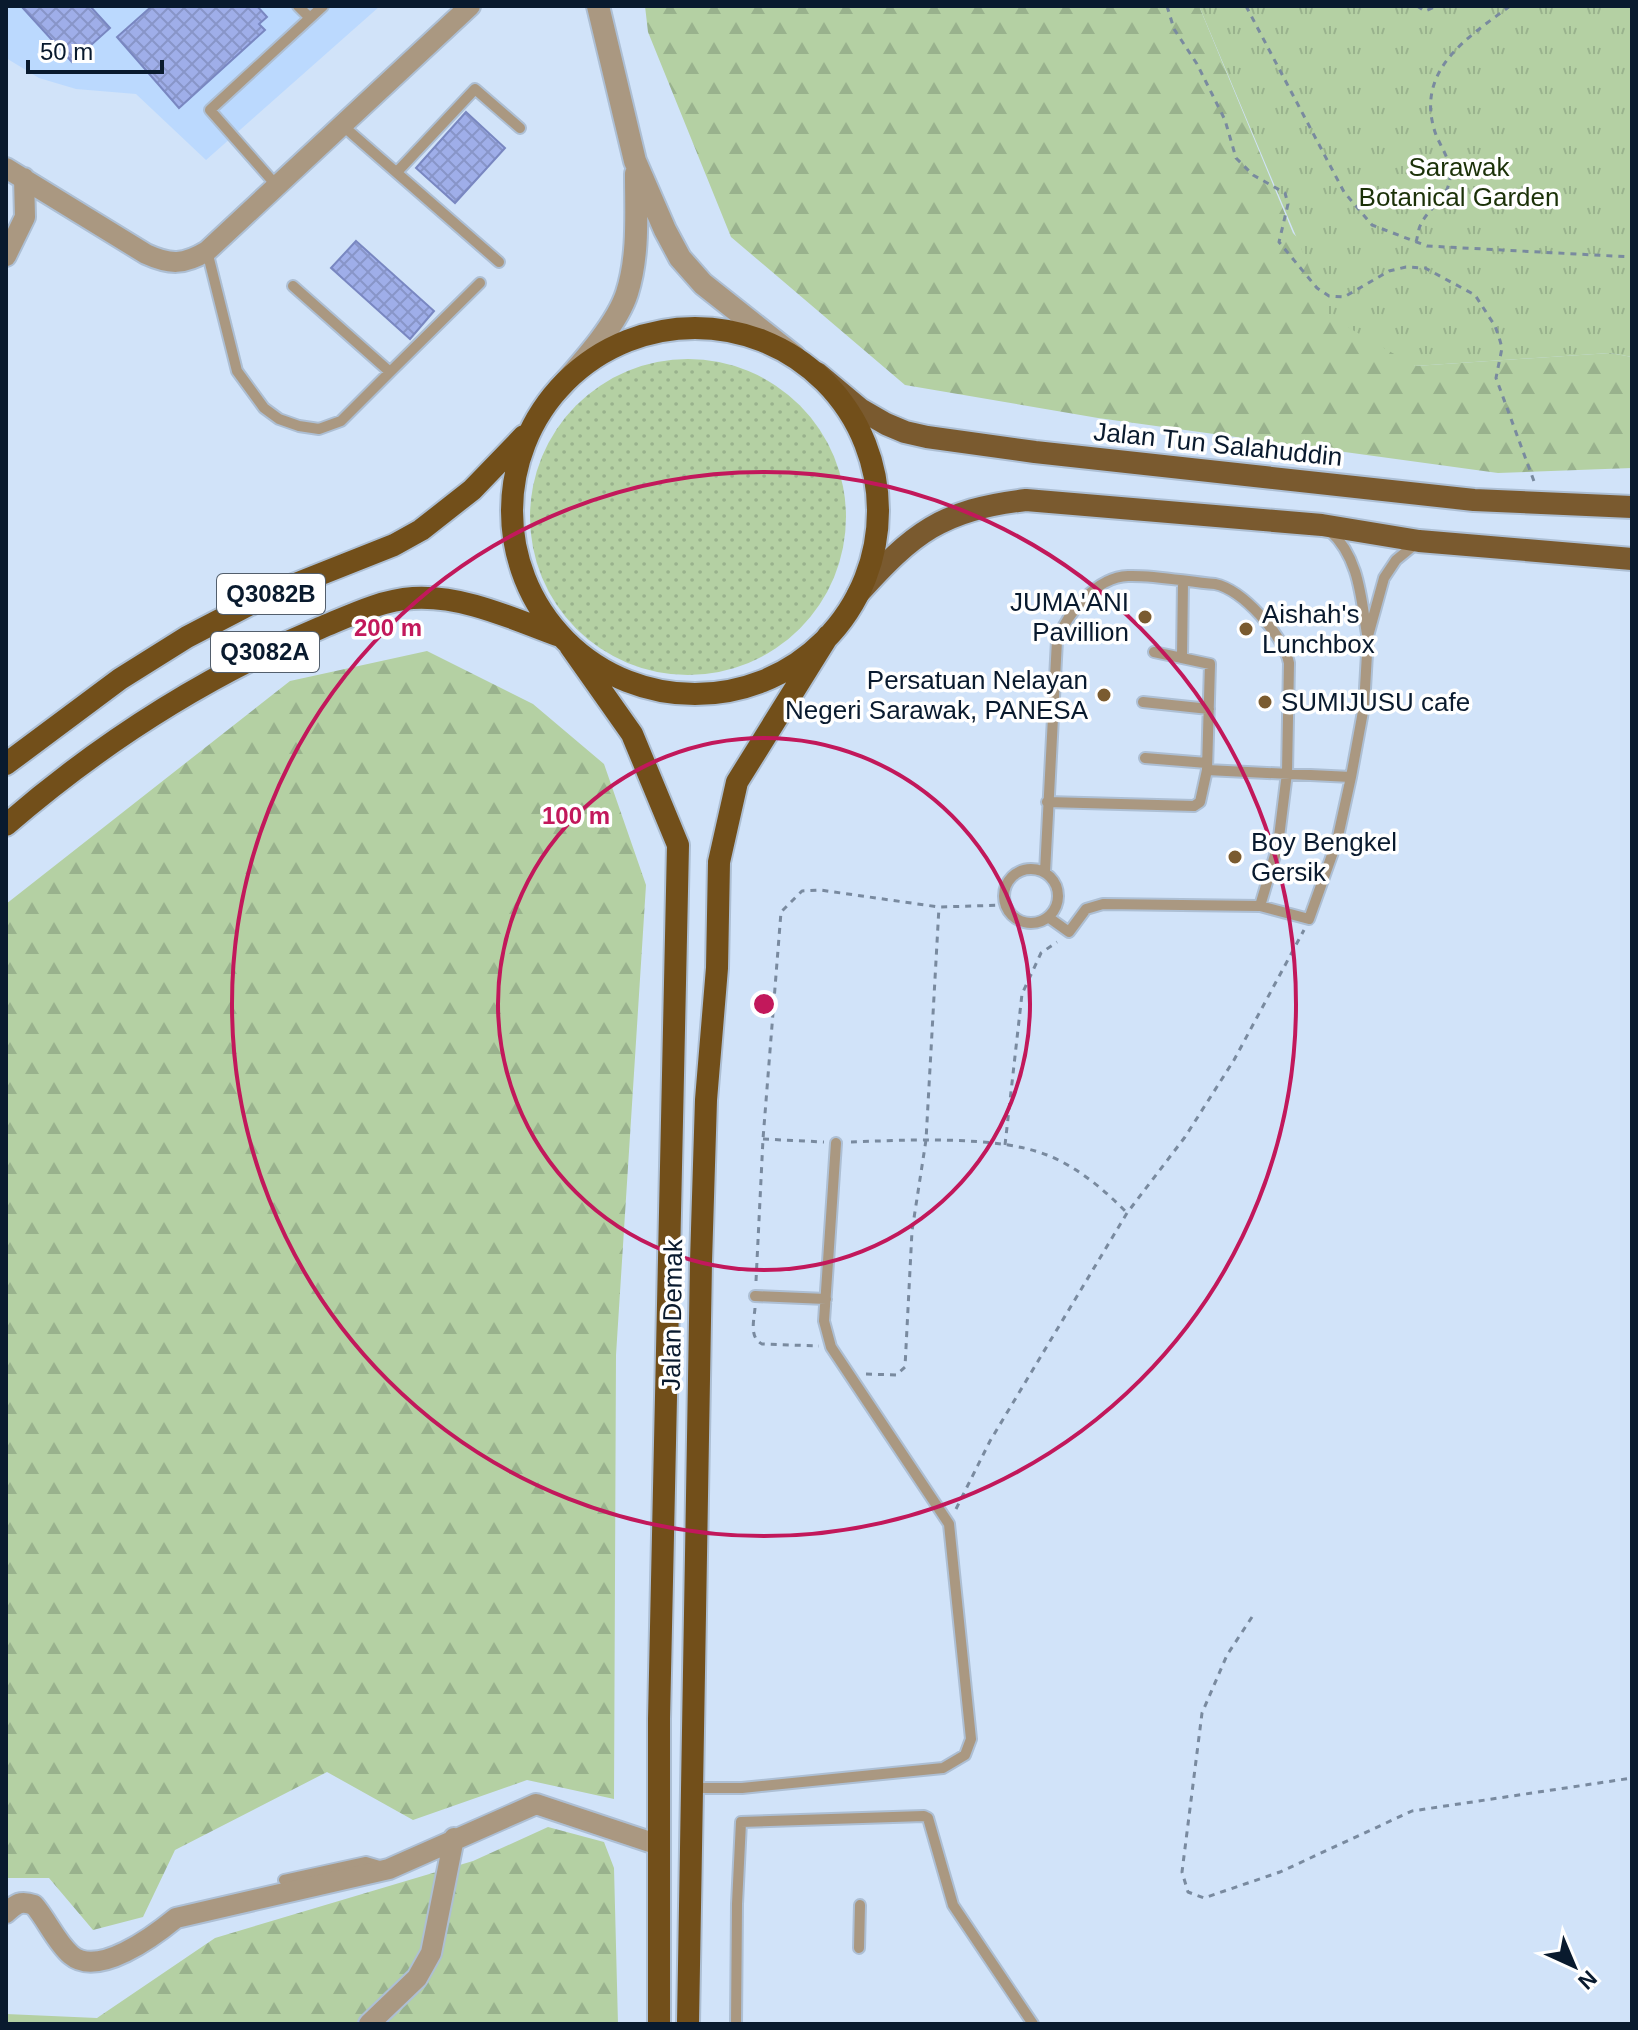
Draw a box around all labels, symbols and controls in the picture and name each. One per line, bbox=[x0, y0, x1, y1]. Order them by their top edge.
scale bar bbox=[28, 24, 162, 74]
text: 50 m bbox=[40, 38, 93, 65]
park label: Sarawak Botanical Garden bbox=[1359, 152, 1559, 212]
street label: Jalan Tun Salahuddin bbox=[1092, 416, 1344, 472]
road number: Q3082B bbox=[217, 574, 325, 614]
place label: JUMA'ANI Pavillion bbox=[1010, 587, 1129, 647]
place label: Aishah's Lunchbox bbox=[1262, 599, 1375, 659]
marker: JUMA'ANI Pavillion bbox=[1136, 608, 1154, 626]
text: 200 m bbox=[354, 614, 422, 641]
marker: Aishah's Lunchbox bbox=[1237, 620, 1255, 638]
road number: Q3082A bbox=[211, 632, 319, 672]
place label: Persatuan Nelayan Negeri Sarawak, PANESA bbox=[785, 665, 1089, 725]
marker: Persatuan Nelayan Negeri Sarawak, PANESA bbox=[1095, 686, 1113, 704]
place label: SUMIJUSU cafe bbox=[1281, 687, 1470, 717]
marker: SUMIJUSU cafe bbox=[1256, 693, 1274, 711]
text: 100 m bbox=[542, 802, 610, 829]
place label: Boy Bengkel Gersik bbox=[1251, 827, 1397, 887]
marker: Boy Bengkel Gersik bbox=[1226, 848, 1244, 866]
centre of rings bbox=[750, 990, 778, 1018]
street label: Jalan Demak bbox=[656, 1238, 688, 1391]
north arrow bbox=[1534, 1926, 1614, 2006]
text: N bbox=[1573, 1966, 1602, 1995]

